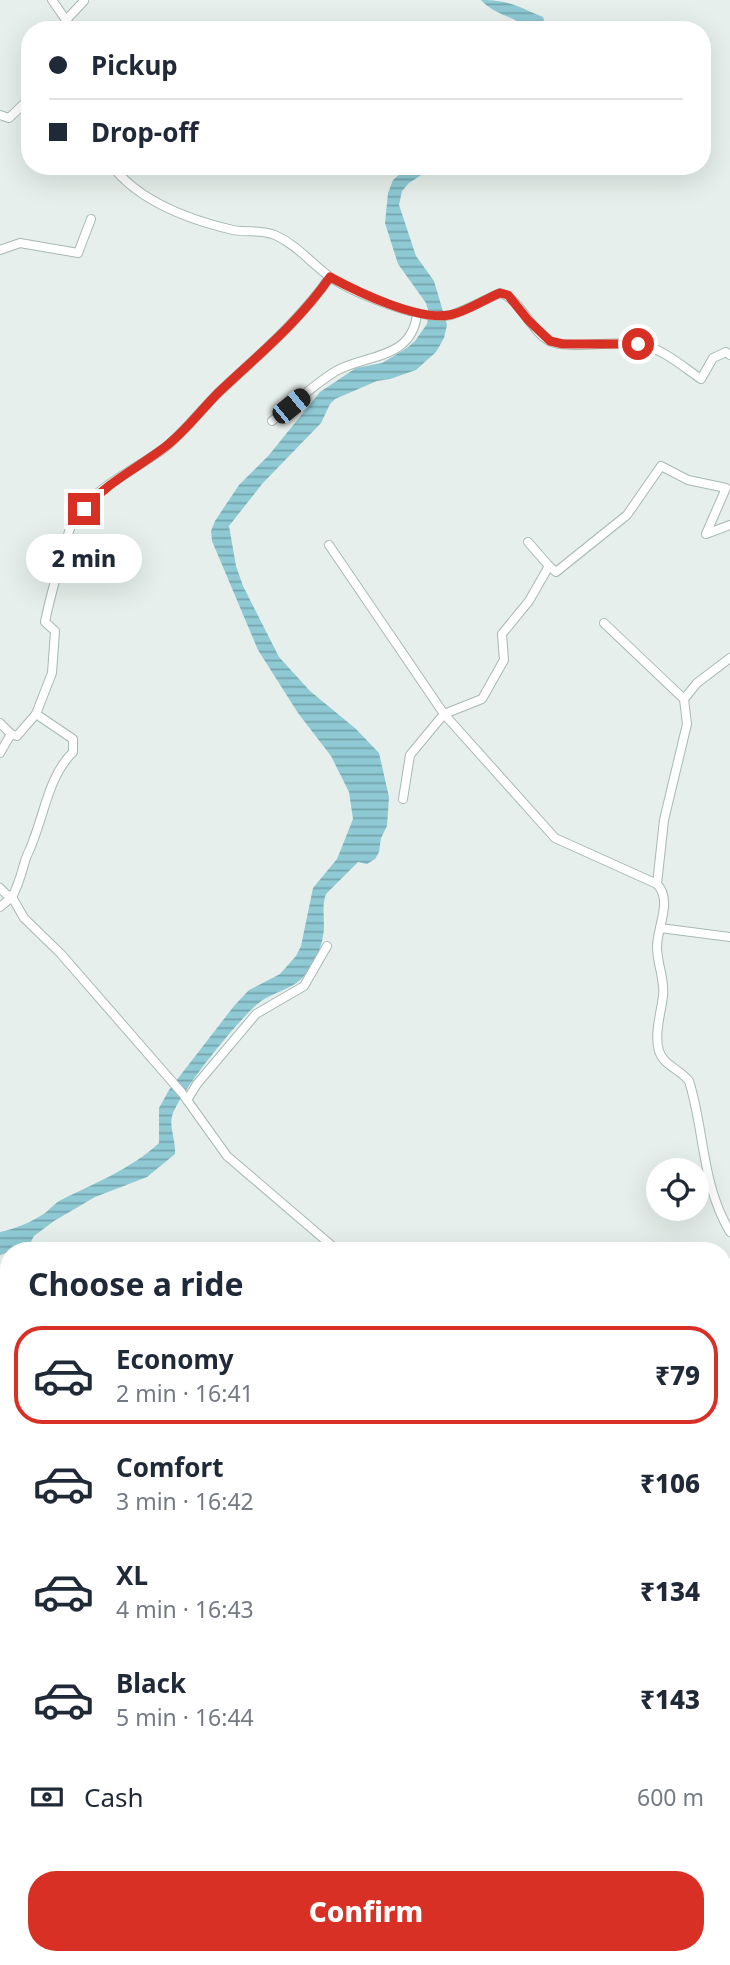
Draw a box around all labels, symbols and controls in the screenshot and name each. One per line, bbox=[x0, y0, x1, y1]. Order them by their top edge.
text: Pickup bbox=[91, 47, 178, 83]
text: Drop-off bbox=[91, 114, 198, 150]
route start bbox=[622, 328, 654, 360]
car bbox=[269, 385, 314, 427]
route end bbox=[68, 493, 100, 525]
callout: 2 min bbox=[26, 534, 142, 582]
text: 2 min bbox=[52, 542, 116, 574]
map controls bbox=[646, 1158, 709, 1221]
button: locate bbox=[646, 1158, 709, 1221]
text: Choose a ride bbox=[28, 1262, 244, 1305]
text: Economy bbox=[116, 1341, 234, 1377]
icon: car bbox=[32, 1344, 95, 1407]
text: ₹79 bbox=[655, 1357, 700, 1393]
text: 2 min · 16:41 bbox=[116, 1377, 254, 1409]
text: Comfort bbox=[116, 1449, 224, 1485]
icon: car bbox=[32, 1452, 95, 1515]
text: ₹106 bbox=[640, 1465, 700, 1501]
text: 3 min · 16:42 bbox=[116, 1485, 254, 1517]
text: XL bbox=[116, 1557, 148, 1593]
icon: car bbox=[32, 1560, 95, 1623]
text: ₹134 bbox=[640, 1573, 700, 1609]
text: 4 min · 16:43 bbox=[116, 1593, 254, 1625]
text: Black bbox=[116, 1665, 186, 1701]
icon: car bbox=[32, 1668, 95, 1731]
text: ₹143 bbox=[640, 1681, 700, 1717]
text: 5 min · 16:44 bbox=[116, 1701, 254, 1733]
icon: cash bbox=[28, 1778, 66, 1816]
text: Cash bbox=[84, 1779, 144, 1815]
text: 600 m bbox=[637, 1781, 704, 1813]
button: Confirm bbox=[28, 1871, 704, 1951]

